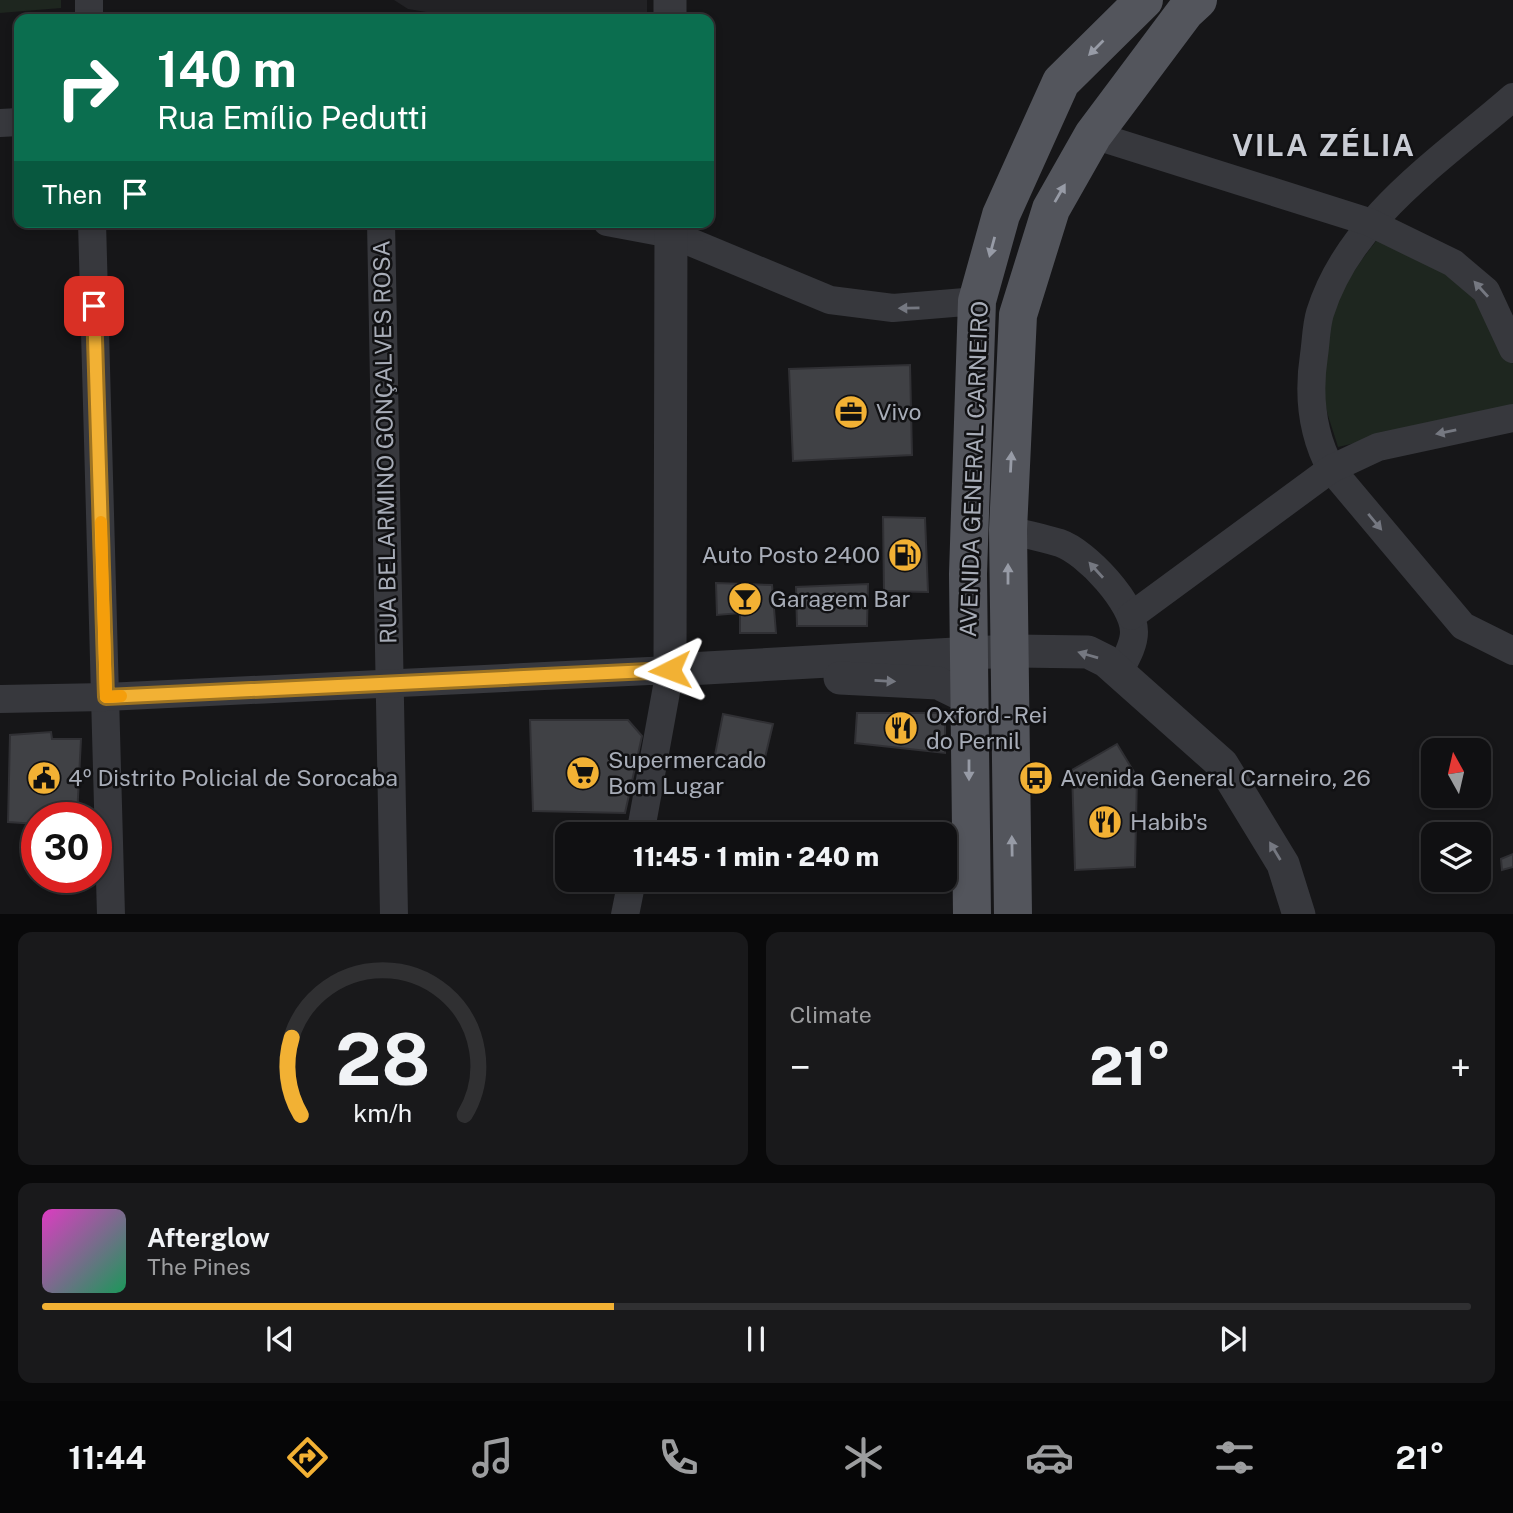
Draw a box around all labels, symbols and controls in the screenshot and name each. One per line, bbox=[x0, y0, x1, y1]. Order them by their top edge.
text: 140 m bbox=[157, 40, 297, 98]
one-way arrow bbox=[1087, 40, 1104, 57]
icon: right bbox=[42, 42, 133, 133]
text: Rua Emílio Pedutti bbox=[157, 99, 428, 136]
district label: VILA ZÉLIA bbox=[1232, 127, 1416, 163]
icon: arrive bbox=[116, 175, 154, 213]
text: Then bbox=[42, 179, 102, 210]
one-way arrow bbox=[1054, 183, 1066, 202]
one-way arrow bbox=[986, 236, 997, 258]
street label: RUA BELARMINO GONÇALVES ROSA bbox=[367, 240, 402, 644]
pin bbox=[64, 276, 124, 336]
one-way arrow bbox=[1473, 280, 1489, 298]
icon: arrive bbox=[75, 287, 113, 325]
street label: AVENIDA GENERAL CARNEIRO bbox=[954, 300, 993, 638]
one-way arrow bbox=[898, 302, 920, 314]
office icon: Vivo bbox=[832, 393, 870, 431]
place label: Vivo bbox=[876, 398, 922, 425]
one-way arrow bbox=[1435, 427, 1457, 438]
one-way arrow bbox=[1006, 450, 1017, 472]
one-way arrow bbox=[1367, 513, 1382, 530]
fuel station icon: Auto Posto 2400 bbox=[886, 536, 924, 574]
place label: Auto Posto 2400 bbox=[701, 541, 880, 568]
one-way arrow bbox=[1088, 561, 1104, 579]
one-way arrow bbox=[1002, 563, 1014, 585]
bar icon: Garagem Bar bbox=[726, 580, 764, 618]
place label: Garagem Bar bbox=[770, 585, 910, 612]
position arrow bbox=[633, 633, 707, 707]
one-way arrow bbox=[1077, 649, 1098, 659]
one-way arrow bbox=[874, 675, 896, 686]
place label: Oxford - Rei do Pernil bbox=[926, 701, 1047, 754]
restaurant icon: Oxford - Rei do Pernil bbox=[882, 709, 920, 747]
north arrow bbox=[1421, 738, 1491, 808]
map controls bbox=[1421, 738, 1491, 892]
place label: Supermercado Bom Lugar bbox=[608, 746, 766, 799]
supermarket icon: Supermercado Bom Lugar bbox=[564, 754, 602, 792]
public building icon: 4º Distrito Policial de Sorocaba bbox=[25, 759, 63, 797]
one-way arrow bbox=[963, 759, 975, 781]
bus stop icon: Avenida General Carneiro, 26 bbox=[1017, 759, 1055, 797]
place label: 4º Distrito Policial de Sorocaba bbox=[68, 764, 398, 791]
place label: Avenida General Carneiro, 26 bbox=[1060, 764, 1371, 791]
speed limit sign: 30 bbox=[21, 802, 112, 893]
restaurant icon: Habib's bbox=[1086, 803, 1124, 841]
place label: Habib's bbox=[1130, 808, 1208, 835]
button: layers bbox=[1421, 822, 1491, 892]
one-way arrow bbox=[1006, 835, 1017, 857]
text: 11:45 · 1 min · 240 m bbox=[633, 841, 879, 872]
one-way arrow bbox=[1269, 842, 1281, 861]
text: Climate bbox=[790, 1001, 872, 1028]
text: 28 bbox=[335, 1016, 430, 1101]
text: 21° bbox=[1089, 1036, 1171, 1097]
text: − bbox=[790, 1045, 811, 1090]
text: + bbox=[1450, 1045, 1471, 1090]
text: km/h bbox=[353, 1097, 412, 1127]
text: Afterglow bbox=[147, 1222, 270, 1253]
text: The Pines bbox=[147, 1253, 251, 1280]
icon: previous bbox=[261, 1320, 299, 1358]
icon: pause bbox=[737, 1320, 775, 1358]
icon: next bbox=[1214, 1320, 1252, 1358]
icon: directions bbox=[283, 1433, 332, 1482]
icon: music bbox=[468, 1433, 517, 1482]
icon: phone bbox=[654, 1433, 703, 1482]
icon: climate bbox=[839, 1433, 888, 1482]
icon: car bbox=[1025, 1433, 1074, 1482]
icon: filters bbox=[1210, 1433, 1259, 1482]
text: 11:44 bbox=[68, 1439, 146, 1476]
text: 21° bbox=[1396, 1439, 1445, 1476]

